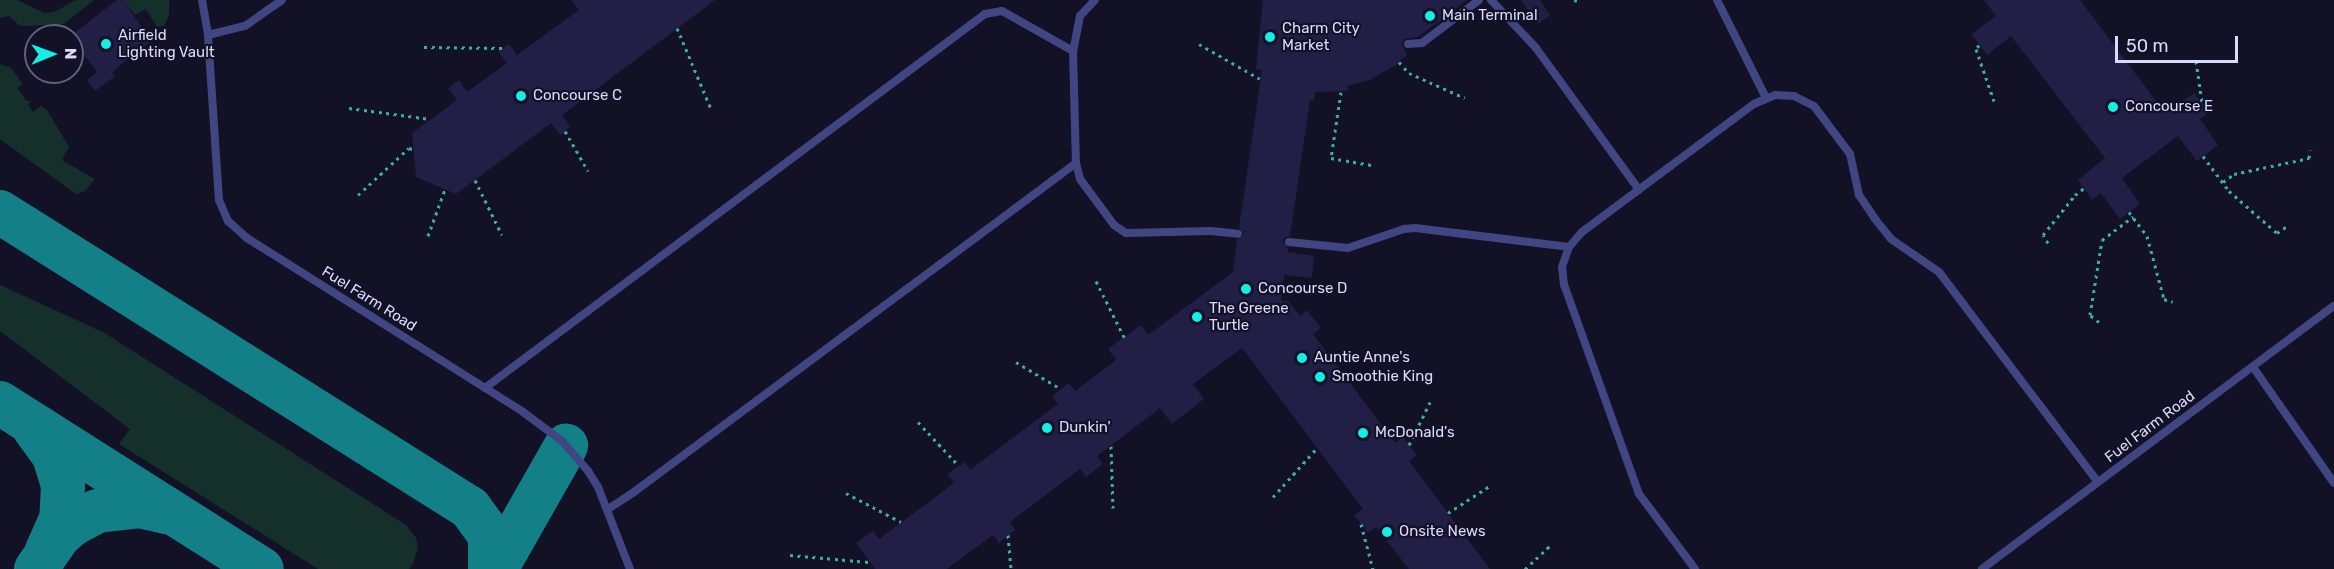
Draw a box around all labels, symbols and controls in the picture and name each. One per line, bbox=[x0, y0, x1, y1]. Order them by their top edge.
place label: Main Terminal bbox=[1442, 7, 1538, 25]
marker: Main Terminal bbox=[1423, 9, 1437, 23]
place label: Charm City Market bbox=[1282, 19, 1360, 54]
north arrow bbox=[24, 24, 84, 84]
scale bar bbox=[2118, 24, 2241, 62]
place label: Airfield Lighting Vault bbox=[118, 26, 215, 61]
marker: Charm City Market bbox=[1263, 30, 1277, 44]
text: 50 m bbox=[2126, 35, 2169, 57]
marker: Airfield Lighting Vault bbox=[99, 37, 113, 51]
text: N bbox=[61, 48, 80, 60]
place label: Concourse C bbox=[533, 87, 622, 105]
marker: Concourse C bbox=[514, 89, 528, 103]
place label: Concourse E bbox=[2125, 98, 2213, 116]
marker: Concourse E bbox=[2106, 100, 2120, 114]
street label: Fuel Farm Road bbox=[318, 263, 420, 335]
place label: Concourse D bbox=[1258, 280, 1347, 298]
marker: Concourse D bbox=[1239, 282, 1253, 296]
place label: The Greene Turtle bbox=[1209, 299, 1289, 334]
marker: The Greene Turtle bbox=[1190, 310, 1204, 324]
place label: Auntie Anne's bbox=[1314, 349, 1410, 367]
marker: Auntie Anne's bbox=[1295, 351, 1309, 365]
place label: Smoothie King bbox=[1332, 368, 1433, 386]
marker: Smoothie King bbox=[1313, 370, 1327, 384]
street label: Fuel Farm Road bbox=[2101, 387, 2199, 467]
place label: Dunkin' bbox=[1059, 419, 1111, 437]
marker: Dunkin' bbox=[1040, 421, 1054, 435]
place label: McDonald's bbox=[1375, 424, 1455, 442]
marker: McDonald's bbox=[1356, 426, 1370, 440]
place label: Onsite News bbox=[1399, 523, 1486, 541]
marker: Onsite News bbox=[1380, 525, 1394, 539]

